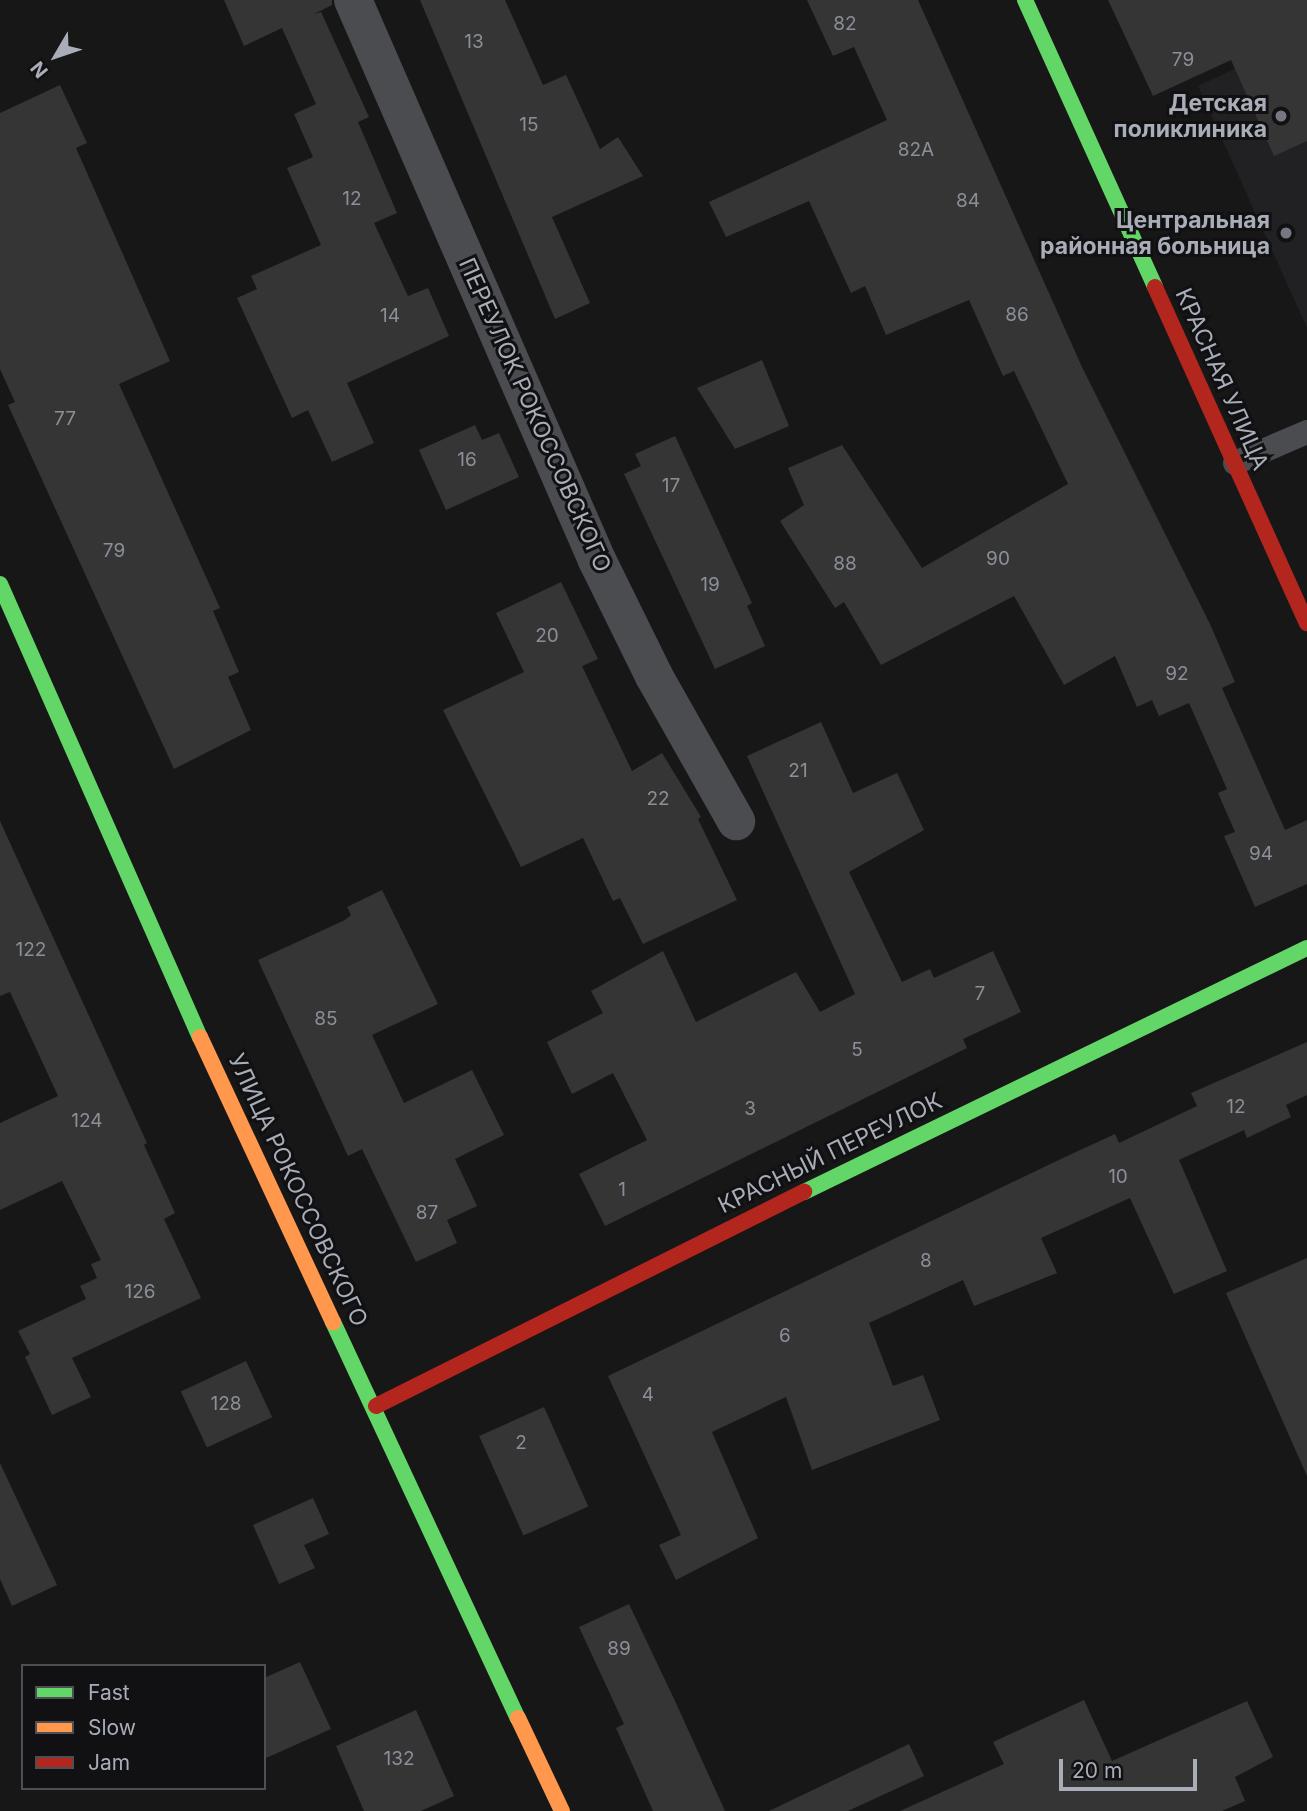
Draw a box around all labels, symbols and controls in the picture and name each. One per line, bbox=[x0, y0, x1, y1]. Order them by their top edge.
house number: 82 bbox=[833, 13, 857, 35]
north arrow bbox=[21, 21, 91, 91]
house number: 13 bbox=[464, 31, 484, 53]
house number: 79 bbox=[1172, 49, 1194, 71]
text: N bbox=[26, 57, 53, 82]
place label: Детская поликлиника bbox=[1114, 89, 1267, 143]
marker: Детская поликлиника bbox=[1273, 108, 1289, 124]
house number: 15 bbox=[519, 114, 539, 136]
house number: 82А bbox=[898, 139, 934, 161]
house number: 12 bbox=[342, 188, 362, 210]
house number: 84 bbox=[956, 190, 980, 212]
place label: Центральная районная больница bbox=[1040, 206, 1270, 260]
marker: Центральная районная больница bbox=[1276, 223, 1296, 243]
street label: ПЕРЕУЛОК РОКОССОВСКОГО bbox=[453, 254, 617, 576]
street label: КРАСНАЯ УЛИЦА bbox=[1170, 284, 1274, 474]
house number: 86 bbox=[1005, 304, 1029, 326]
house number: 14 bbox=[380, 305, 400, 327]
house number: 77 bbox=[54, 408, 76, 430]
house number: 16 bbox=[457, 449, 477, 471]
house number: 17 bbox=[662, 475, 680, 497]
house number: 79 bbox=[103, 540, 125, 562]
house number: 90 bbox=[986, 548, 1010, 570]
house number: 88 bbox=[833, 553, 857, 575]
house number: 19 bbox=[700, 574, 720, 596]
house number: 20 bbox=[535, 625, 559, 647]
house number: 92 bbox=[1165, 663, 1189, 685]
house number: 21 bbox=[788, 760, 808, 782]
house number: 22 bbox=[646, 788, 670, 810]
house number: 94 bbox=[1249, 843, 1273, 865]
house number: 122 bbox=[16, 939, 46, 961]
house number: 7 bbox=[975, 983, 985, 1005]
house number: 85 bbox=[314, 1008, 338, 1030]
house number: 5 bbox=[851, 1039, 863, 1061]
street label: УЛИЦА РОКОССОВСКОГО bbox=[223, 1049, 373, 1331]
street label: КРАСНЫЙ ПЕРЕУЛОК bbox=[714, 1087, 946, 1219]
house number: 12 bbox=[1226, 1096, 1246, 1118]
house number: 3 bbox=[744, 1098, 756, 1120]
house number: 124 bbox=[71, 1110, 103, 1132]
house number: 10 bbox=[1108, 1166, 1128, 1188]
house number: 1 bbox=[618, 1179, 626, 1201]
house number: 87 bbox=[416, 1202, 438, 1224]
house number: 8 bbox=[920, 1250, 932, 1272]
house number: 126 bbox=[124, 1281, 156, 1303]
house number: 6 bbox=[779, 1325, 791, 1347]
house number: 4 bbox=[642, 1384, 654, 1406]
house number: 128 bbox=[210, 1393, 242, 1415]
house number: 2 bbox=[515, 1432, 527, 1454]
house number: 89 bbox=[607, 1638, 631, 1660]
legend bbox=[21, 1664, 266, 1790]
text: Fast bbox=[88, 1680, 130, 1705]
text: Slow bbox=[88, 1715, 136, 1740]
scale bar bbox=[1062, 1744, 1200, 1788]
house number: 132 bbox=[383, 1748, 415, 1770]
text: Jam bbox=[88, 1750, 130, 1775]
text: 20 m bbox=[1072, 1758, 1122, 1783]

